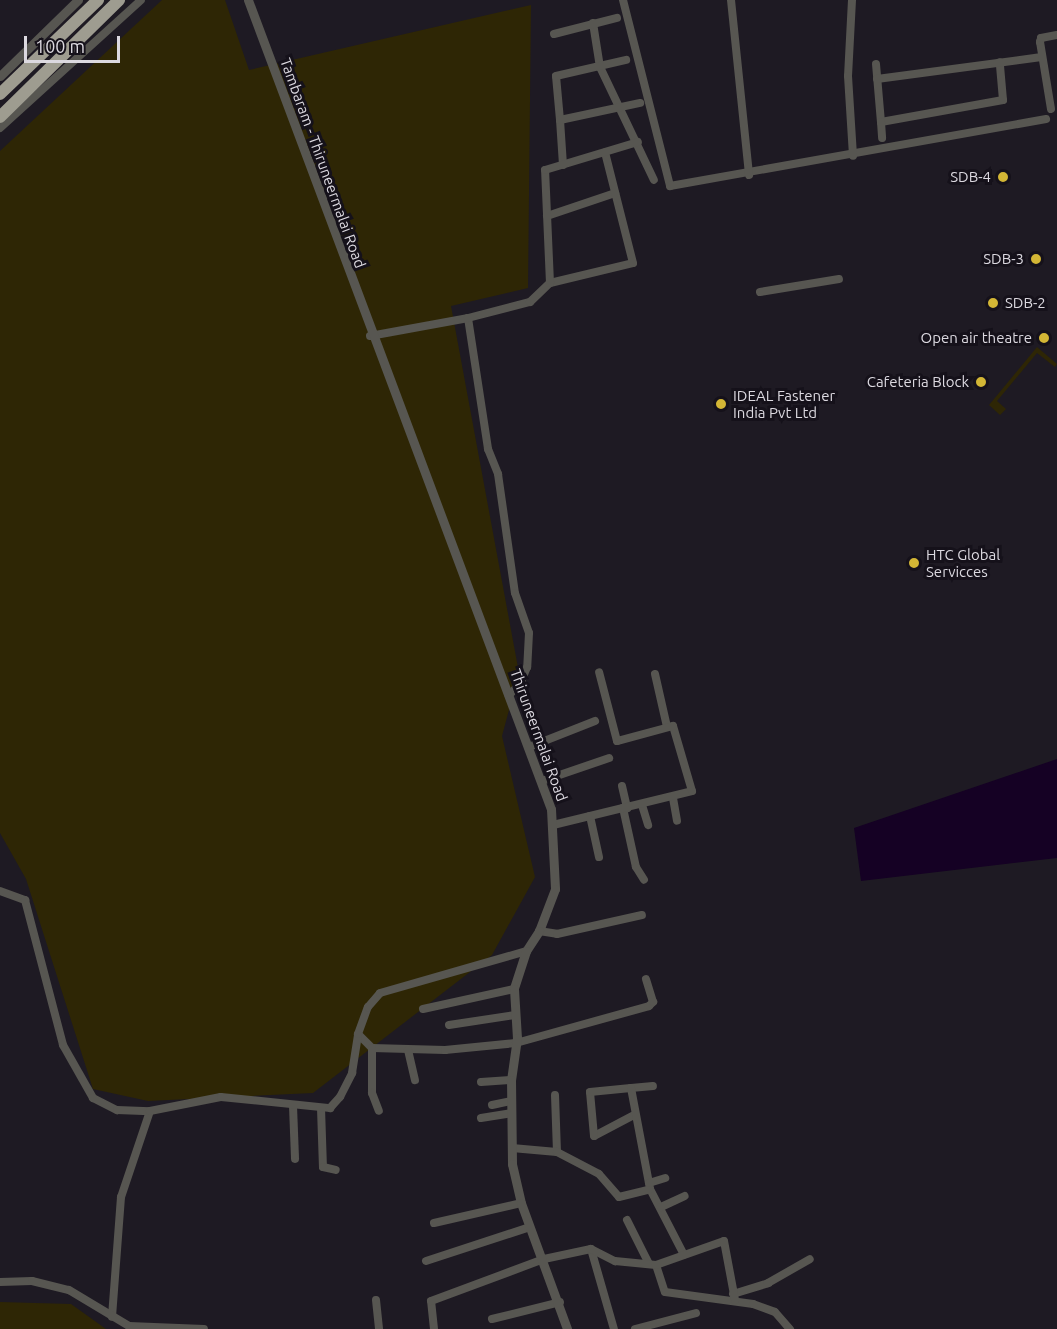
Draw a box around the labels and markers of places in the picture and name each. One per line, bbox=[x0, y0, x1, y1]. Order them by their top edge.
place label: SDB-4 bbox=[950, 168, 991, 186]
marker: SDB-4 bbox=[996, 170, 1010, 184]
place label: SDB-3 bbox=[983, 250, 1024, 268]
marker: SDB-3 bbox=[1029, 252, 1043, 266]
place label: SDB-2 bbox=[1005, 294, 1046, 312]
marker: SDB-2 bbox=[986, 296, 1000, 310]
place label: Open air theatre bbox=[921, 329, 1032, 347]
marker: Open air theatre bbox=[1037, 331, 1051, 345]
place label: Cafeteria Block bbox=[867, 373, 969, 391]
marker: Cafeteria Block bbox=[974, 375, 988, 389]
place label: IDEAL Fastener India Pvt Ltd bbox=[733, 386, 835, 421]
marker: IDEAL Fastener India Pvt Ltd bbox=[714, 397, 728, 411]
place label: HTC Global Servicces bbox=[926, 545, 1000, 580]
marker: HTC Global Servicces bbox=[907, 556, 921, 570]

